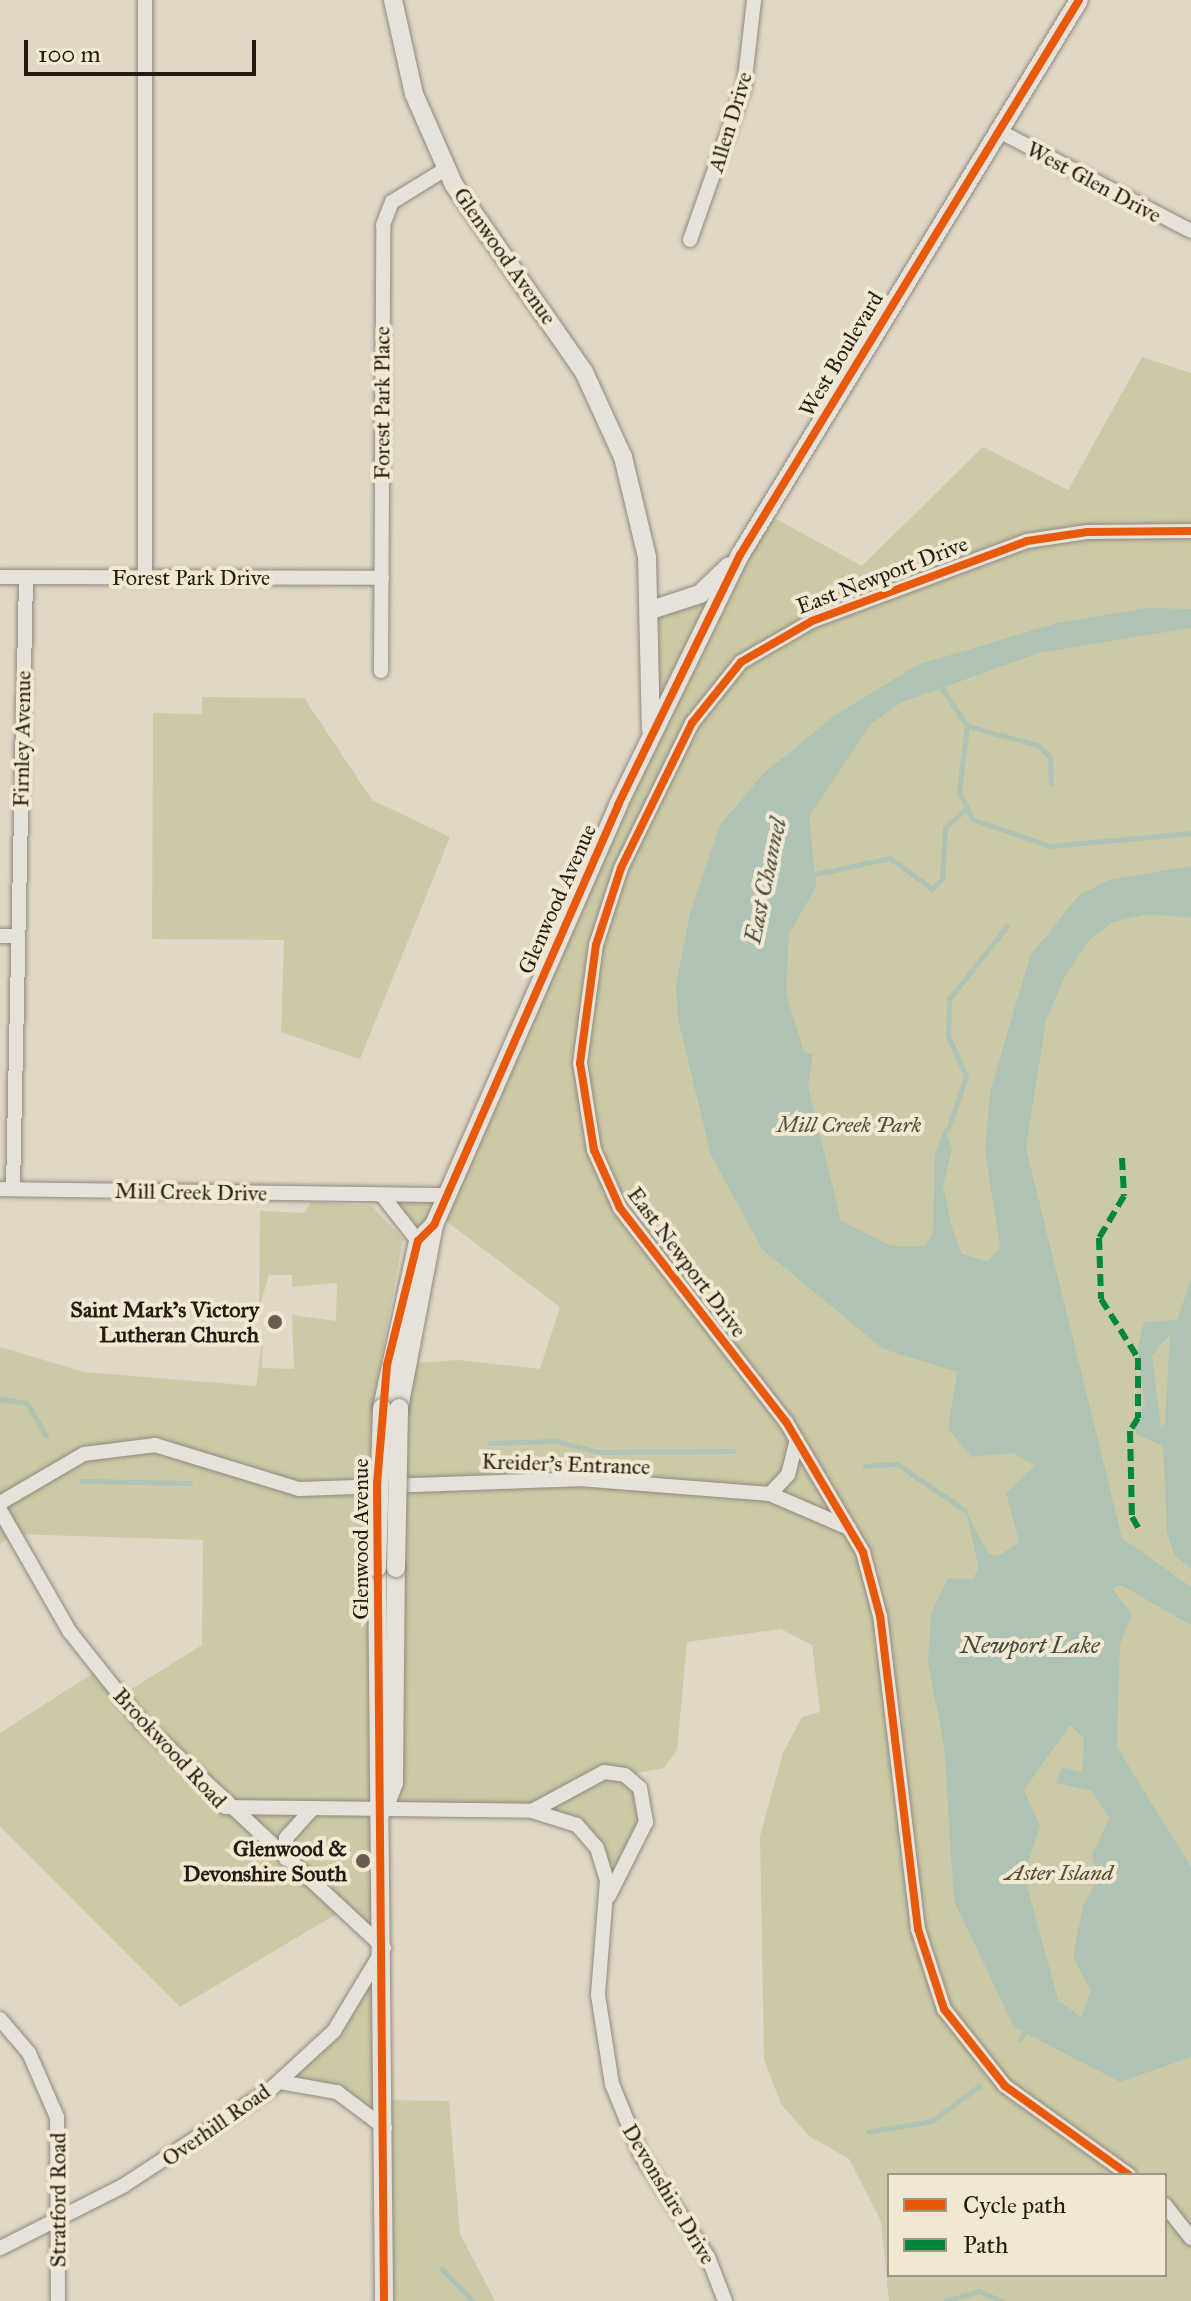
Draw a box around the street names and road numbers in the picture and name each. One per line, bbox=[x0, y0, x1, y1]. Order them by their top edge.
street label: Allen Drive bbox=[702, 69, 758, 175]
street label: West Glen Drive bbox=[1022, 136, 1166, 228]
street label: Glenwood Avenue bbox=[448, 182, 562, 330]
street label: West Boulevard bbox=[793, 287, 889, 421]
street label: Forest Park Place bbox=[369, 326, 395, 480]
street label: East Newport Drive bbox=[793, 530, 971, 620]
street label: Forest Park Drive bbox=[112, 565, 270, 591]
street label: Firnley Avenue bbox=[8, 670, 36, 808]
street label: Glenwood Avenue bbox=[512, 820, 602, 978]
street label: Mill Creek Drive bbox=[115, 1177, 267, 1207]
street label: East Newport Drive bbox=[622, 1182, 752, 1342]
street label: Kreider's Entrance bbox=[481, 1448, 651, 1480]
street label: Glenwood Avenue bbox=[348, 1458, 374, 1620]
street label: Brookwood Road bbox=[108, 1682, 232, 1814]
street label: Overhill Road bbox=[157, 2078, 275, 2172]
street label: Devonshire Drive bbox=[617, 2119, 721, 2269]
street label: Stratford Road bbox=[45, 2132, 71, 2268]

